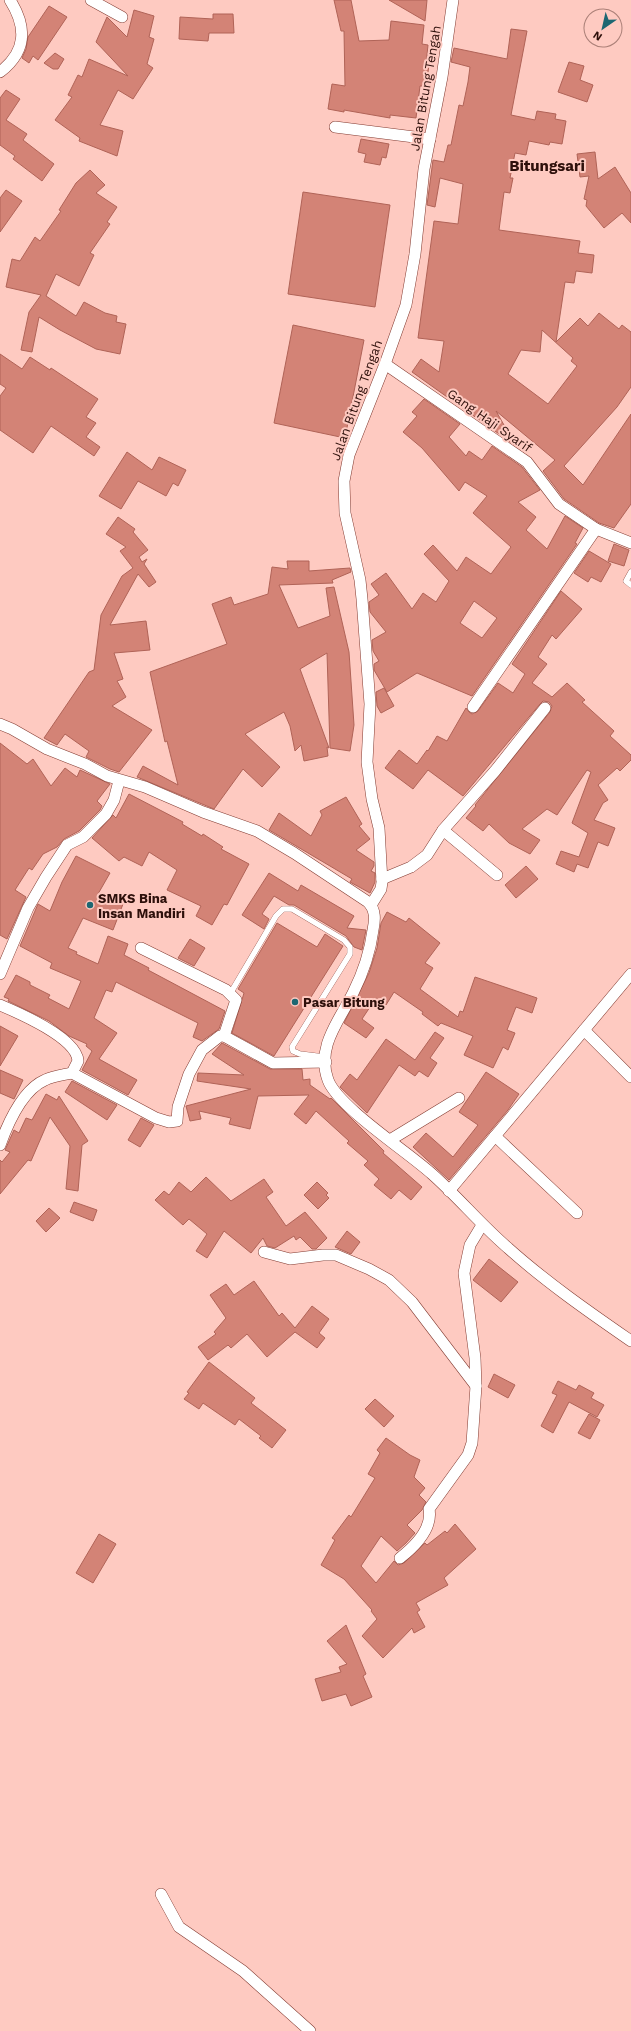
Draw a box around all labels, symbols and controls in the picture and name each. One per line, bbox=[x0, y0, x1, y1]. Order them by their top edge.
north arrow bbox=[583, 8, 623, 48]
street label: Jalan Bitung Tengah bbox=[407, 24, 444, 152]
text: N bbox=[591, 28, 605, 44]
district label: Bitungsari bbox=[509, 157, 585, 175]
street label: Jalan Bitung Tengah bbox=[328, 338, 385, 462]
street label: Gang Haji Syarif bbox=[444, 386, 535, 455]
place label: SMKS Bina Insan Mandiri bbox=[98, 891, 185, 921]
marker: SMKS Bina Insan Mandiri bbox=[85, 900, 95, 910]
place label: Pasar Bitung bbox=[303, 995, 385, 1010]
marker: Pasar Bitung bbox=[290, 997, 300, 1007]

